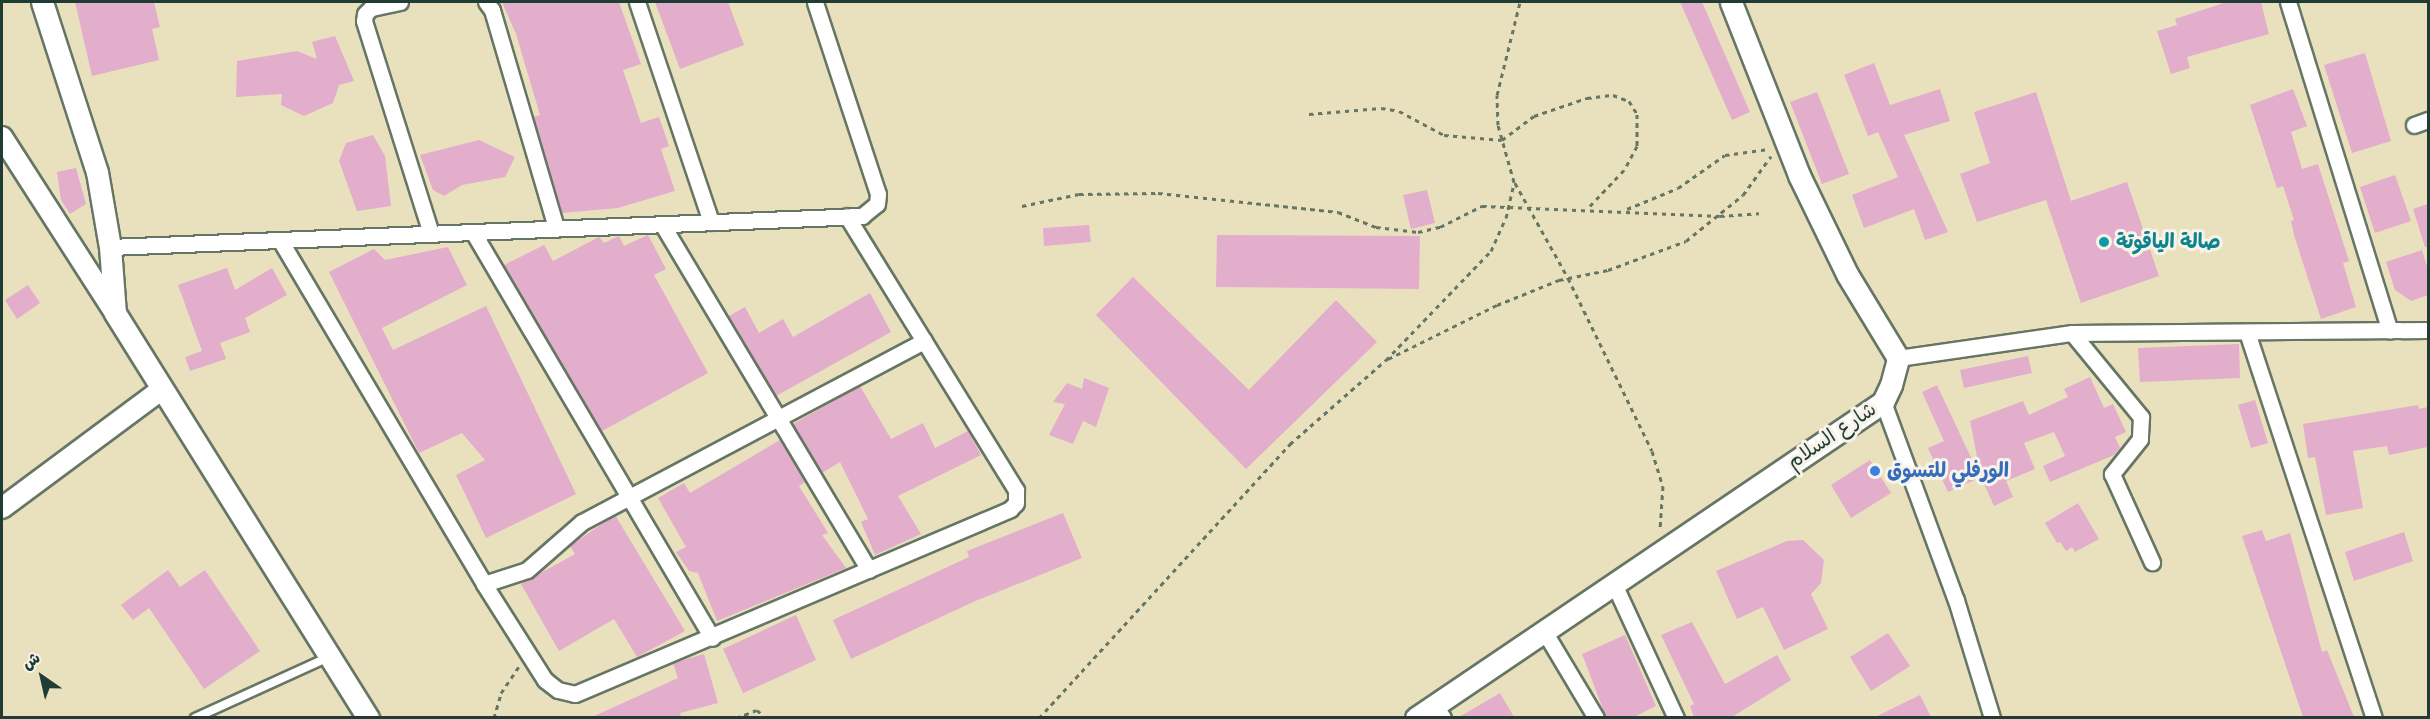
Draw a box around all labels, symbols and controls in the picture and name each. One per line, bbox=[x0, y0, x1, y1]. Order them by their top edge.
place label: صالة الياقوتة bbox=[2116, 230, 2220, 254]
marker: صالة الياقوتة bbox=[2097, 235, 2111, 249]
street label: شارع السلام bbox=[1783, 397, 1881, 475]
place label: الورفلي للتسوق bbox=[1887, 459, 2009, 483]
marker: الورفلي للتسوق bbox=[1868, 464, 1882, 478]
north arrow bbox=[12, 647, 72, 707]
text: ش bbox=[18, 648, 45, 675]

